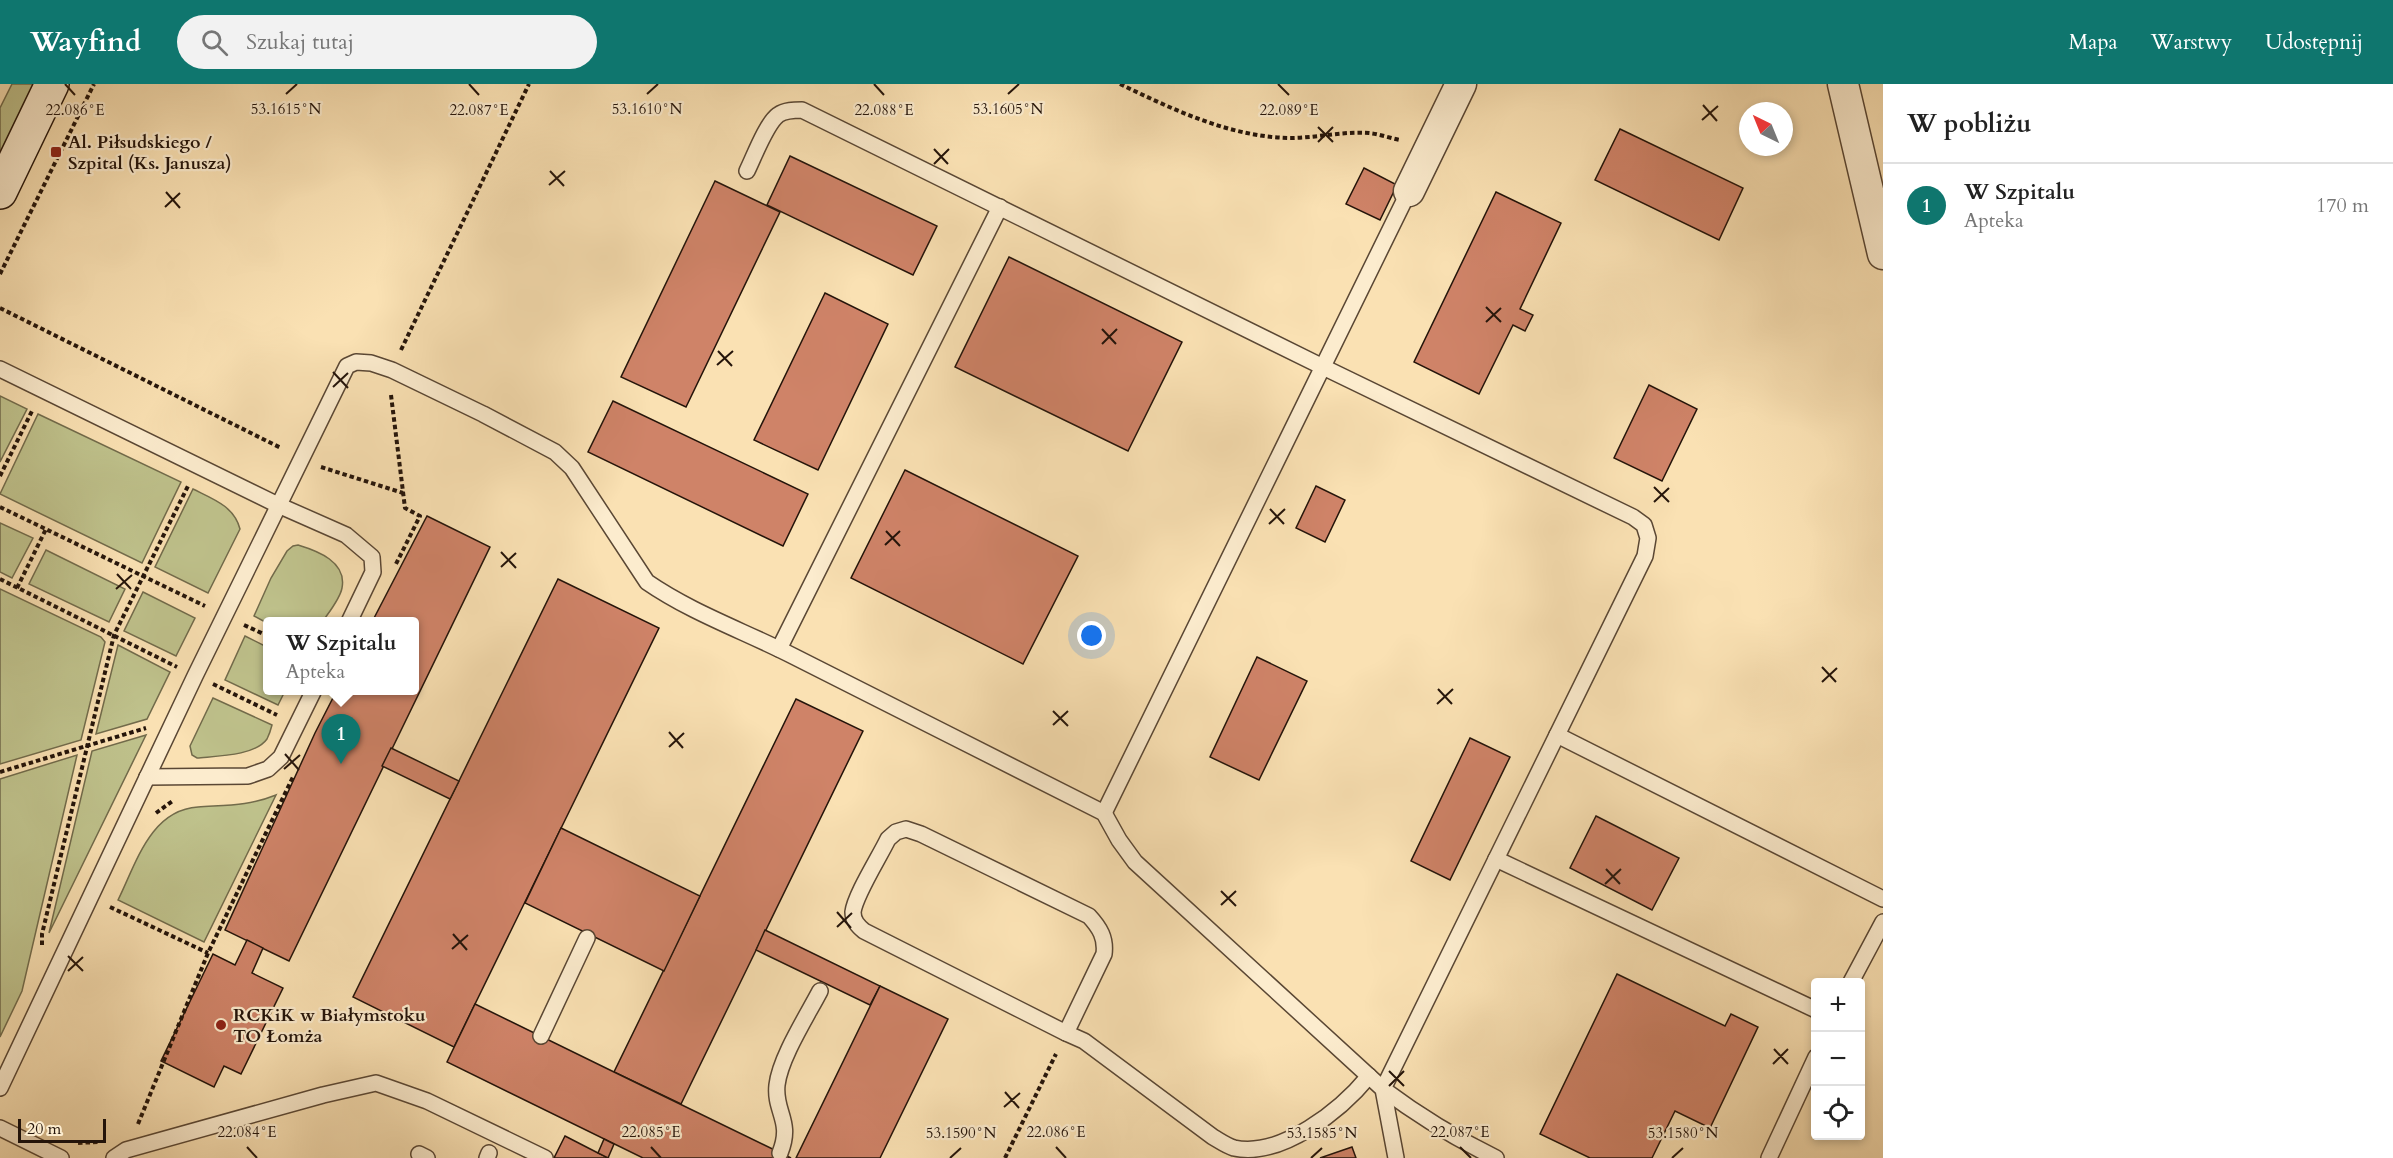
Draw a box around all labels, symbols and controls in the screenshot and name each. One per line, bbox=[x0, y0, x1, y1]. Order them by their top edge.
search box bbox=[177, 15, 597, 69]
text: Wayfind bbox=[30, 23, 141, 61]
icon: search bbox=[198, 26, 231, 59]
text: Szukaj tutaj bbox=[246, 27, 354, 57]
text: Mapa bbox=[2069, 28, 2118, 57]
text: Warstwy bbox=[2151, 28, 2232, 57]
text: Udostępnij bbox=[2265, 28, 2363, 57]
text: 53.1615°N bbox=[251, 99, 321, 119]
text: 53.1610°N bbox=[612, 99, 682, 119]
text: 53.1605°N bbox=[973, 99, 1043, 119]
text: 22.086°E bbox=[45, 100, 105, 120]
text: 22.087°E bbox=[449, 100, 509, 120]
text: 22.088°E bbox=[854, 100, 914, 120]
text: 22.089°E bbox=[1259, 100, 1319, 120]
north arrow bbox=[1739, 102, 1793, 156]
text: W pobliżu bbox=[1907, 106, 2032, 141]
place label: Al. Piłsudskiego / Szpital (Ks. Janusza) bbox=[68, 130, 232, 176]
marker: Al. Piłsudskiego / Szpital (Ks. Janusza) bbox=[49, 145, 63, 159]
text: W Szpitalu bbox=[1964, 177, 2075, 207]
text: 1 bbox=[1921, 192, 1932, 219]
text: 170 m bbox=[2316, 192, 2369, 219]
text: Apteka bbox=[1964, 207, 2024, 234]
popup bbox=[263, 617, 419, 695]
your location bbox=[1077, 621, 1106, 650]
text: W Szpitalu bbox=[285, 628, 397, 658]
text: Apteka bbox=[285, 658, 345, 685]
pin: 1 bbox=[322, 714, 360, 764]
map controls bbox=[1811, 978, 1865, 1140]
button: + bbox=[1811, 978, 1865, 1032]
place label: RCKiK w Białymstoku TO Łomża bbox=[233, 1003, 426, 1049]
marker: RCKiK w Białymstoku TO Łomża bbox=[214, 1018, 228, 1032]
button: − bbox=[1811, 1032, 1865, 1086]
button: locate bbox=[1811, 1086, 1865, 1140]
scale bar bbox=[18, 1116, 106, 1144]
text: 20 m bbox=[27, 1118, 61, 1140]
text: 22.084°E bbox=[217, 1122, 277, 1142]
text: 22.085°E bbox=[621, 1122, 681, 1142]
text: 22.086°E bbox=[1026, 1122, 1086, 1142]
text: 22.087°E bbox=[1430, 1122, 1490, 1142]
text: 53.1590°N bbox=[926, 1123, 996, 1143]
text: 53.1585°N bbox=[1287, 1123, 1357, 1143]
text: 53.1580°N bbox=[1648, 1123, 1718, 1143]

